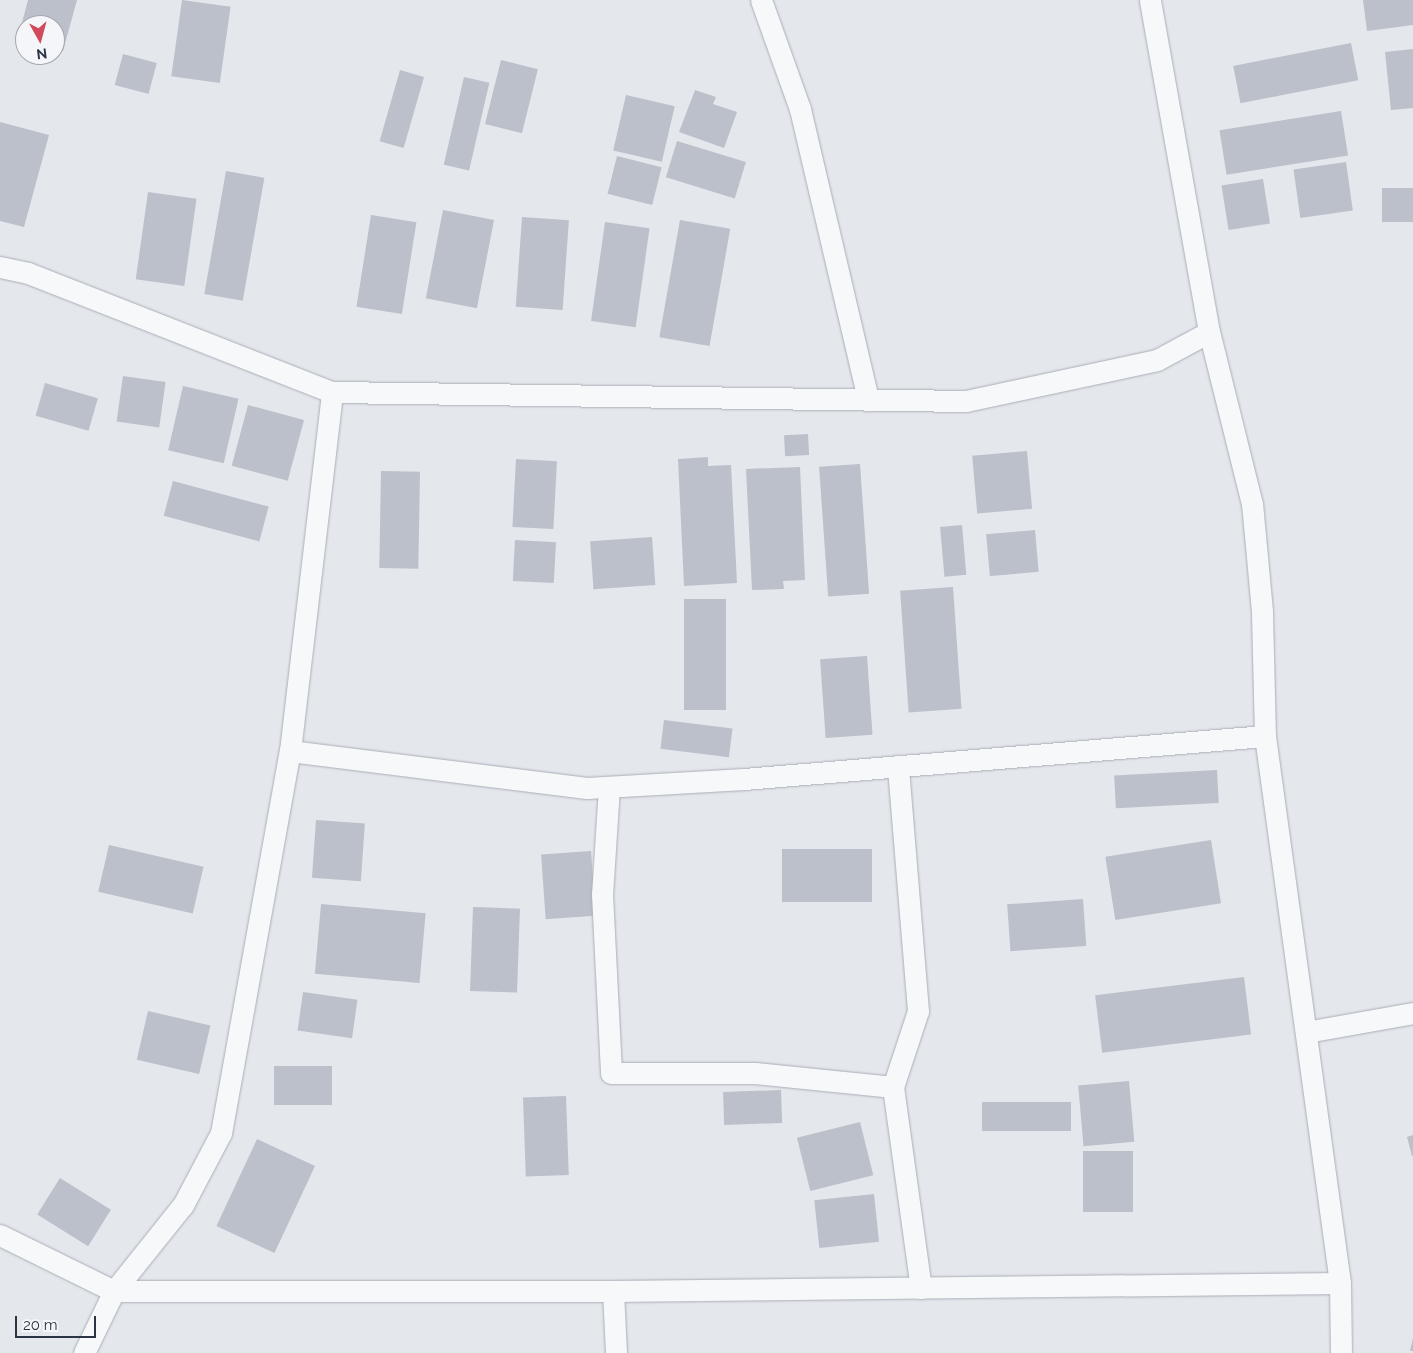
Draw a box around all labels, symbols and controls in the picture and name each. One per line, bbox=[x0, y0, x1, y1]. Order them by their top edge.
north arrow bbox=[15, 15, 65, 65]
text: N bbox=[35, 45, 48, 62]
scale bar bbox=[18, 1306, 99, 1338]
text: 20 m bbox=[23, 1316, 58, 1334]

